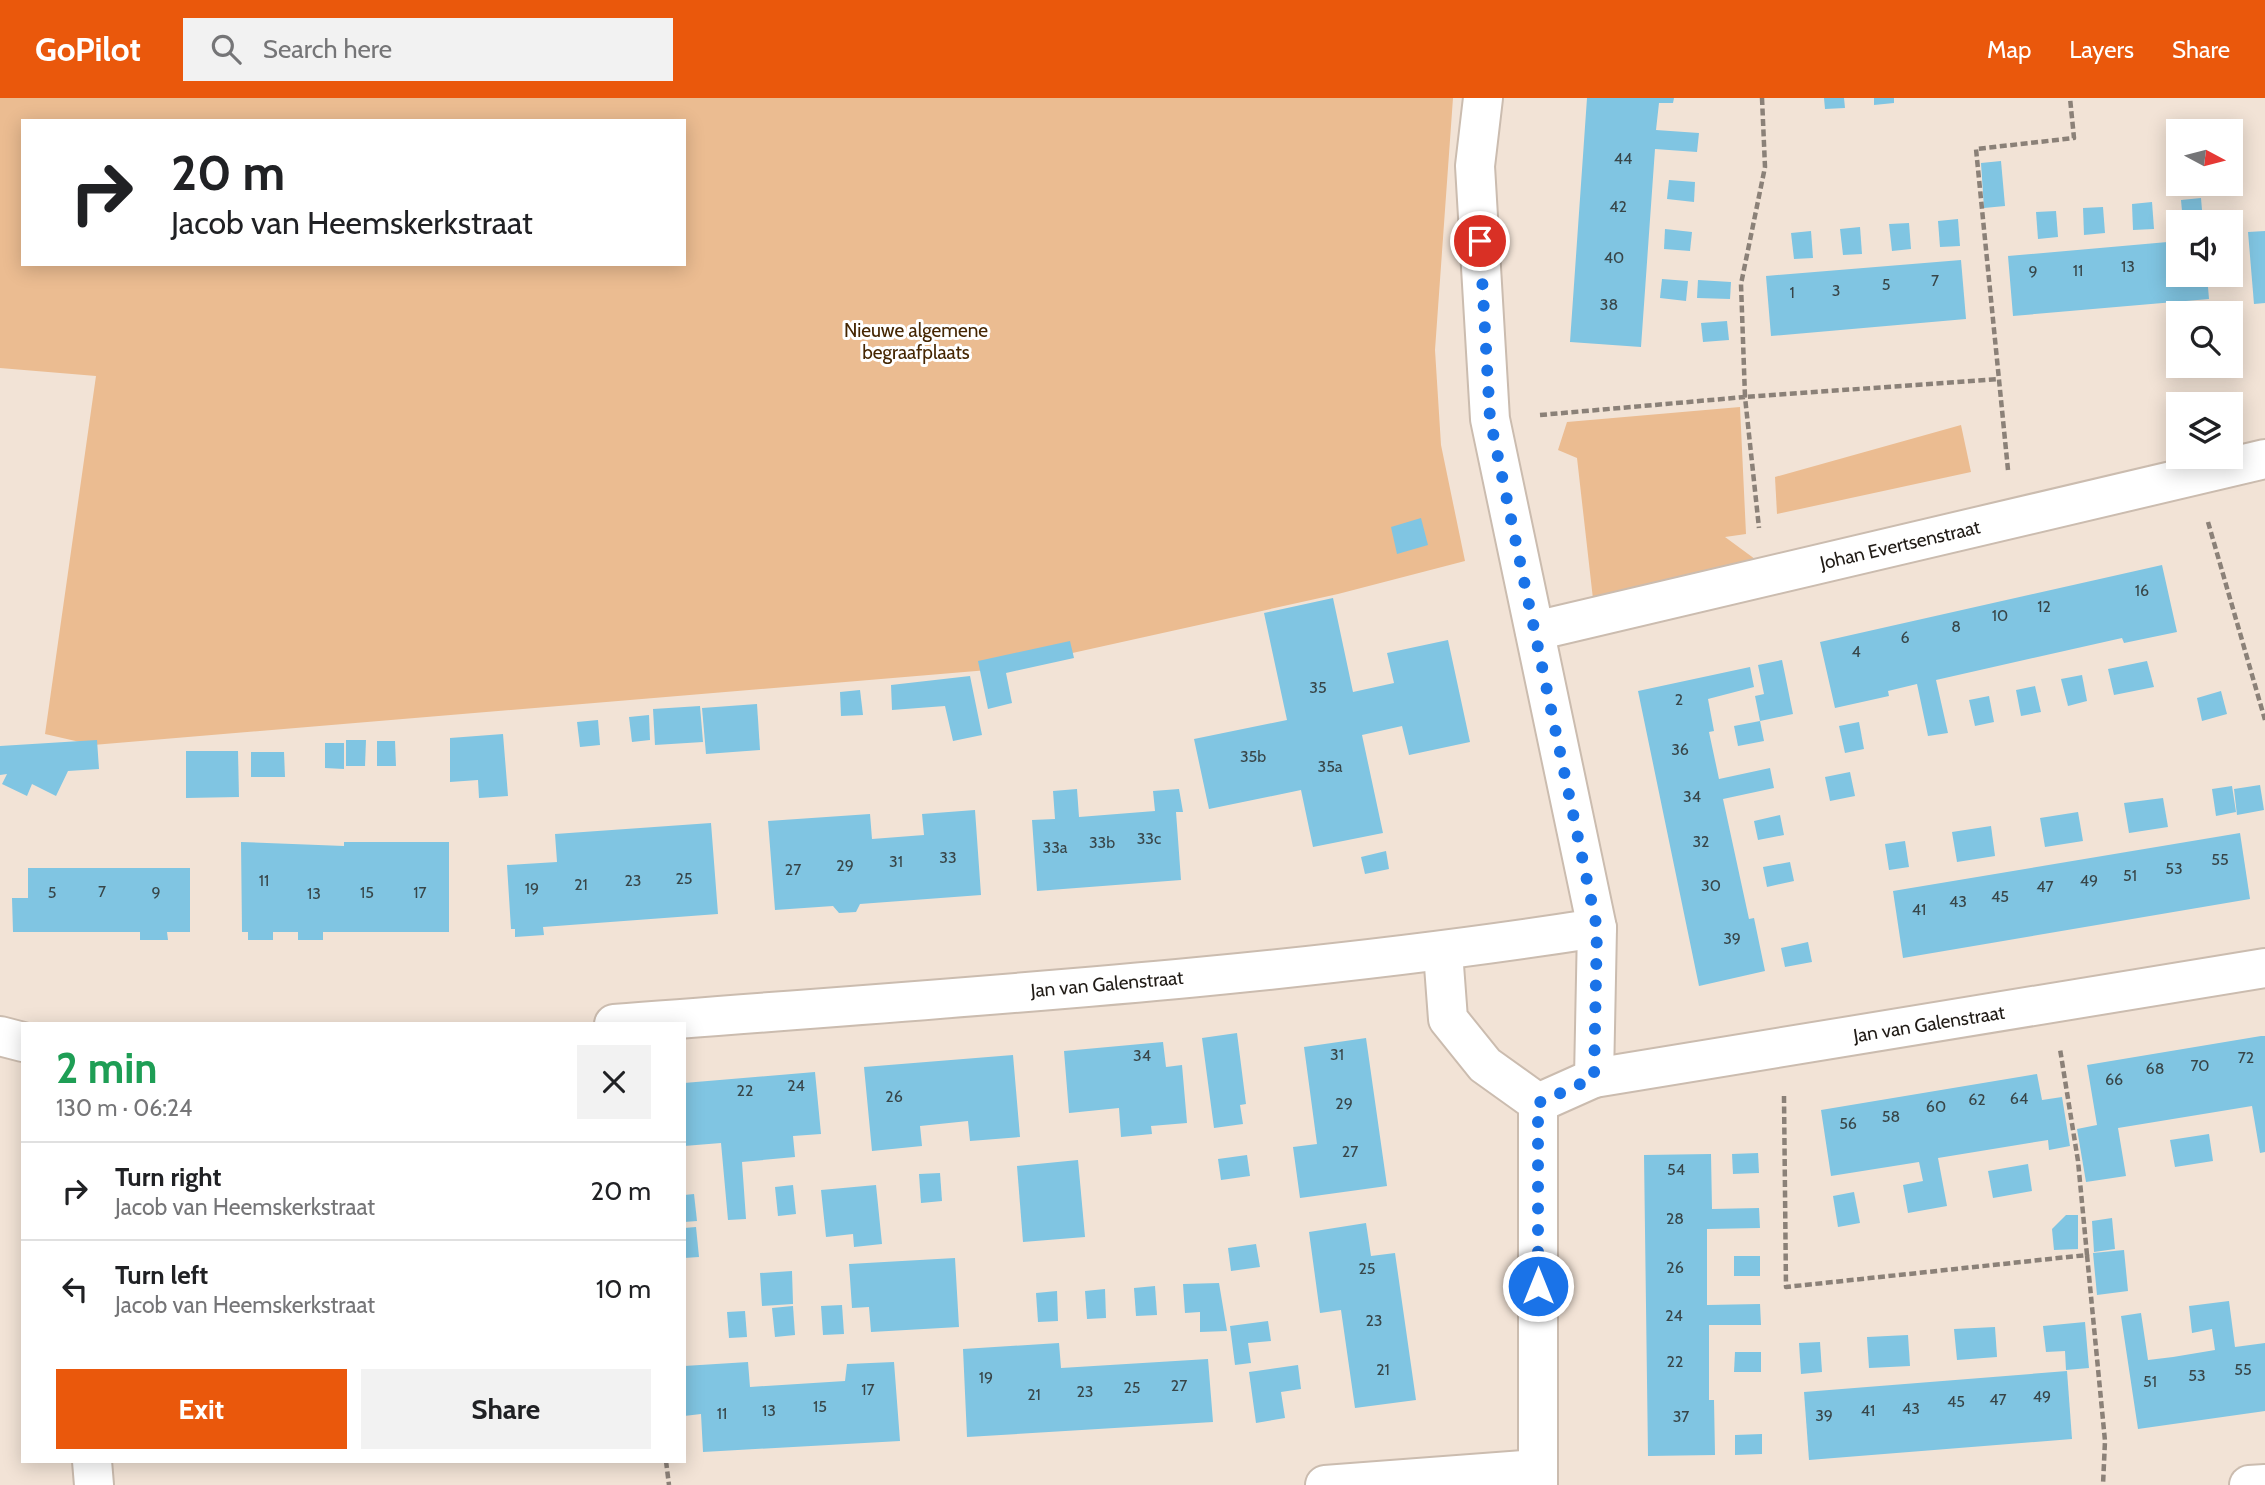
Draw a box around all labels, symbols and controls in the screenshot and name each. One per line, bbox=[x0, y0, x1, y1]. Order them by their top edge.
search box bbox=[183, 18, 673, 81]
text: GoPilot bbox=[35, 29, 141, 69]
icon: search bbox=[207, 30, 245, 68]
text: Search here bbox=[263, 33, 392, 65]
text: Map bbox=[1987, 35, 2031, 64]
text: Layers bbox=[2069, 35, 2134, 64]
text: Share bbox=[2172, 35, 2230, 64]
north arrow bbox=[2166, 119, 2244, 196]
map controls bbox=[2166, 119, 2243, 469]
text: 20 m bbox=[171, 143, 285, 202]
icon: right bbox=[56, 147, 147, 238]
house number: 44 bbox=[1614, 149, 1632, 168]
house number: 42 bbox=[1609, 197, 1627, 216]
text: Jacob van Heemskerkstraat bbox=[171, 203, 533, 242]
button: sound bbox=[2166, 210, 2243, 287]
pin bbox=[1450, 211, 1510, 271]
icon: arrive bbox=[1461, 222, 1499, 260]
house number: 40 bbox=[1604, 248, 1624, 267]
house number: 13 bbox=[2121, 257, 2135, 276]
house number: 11 bbox=[2073, 261, 2083, 280]
house number: 9 bbox=[2028, 262, 2038, 281]
house number: 7 bbox=[1931, 271, 1939, 290]
house number: 5 bbox=[1882, 275, 1890, 294]
house number: 3 bbox=[1832, 281, 1840, 300]
house number: 1 bbox=[1789, 283, 1795, 302]
house number: 38 bbox=[1600, 295, 1618, 314]
button: search bbox=[2166, 301, 2243, 378]
park label: Nieuwe algemene begraafplaats bbox=[844, 319, 988, 364]
button: layers bbox=[2166, 392, 2243, 469]
street label: Johan Evertsenstraat bbox=[1817, 515, 1983, 575]
house number: 16 bbox=[2135, 581, 2149, 600]
house number: 12 bbox=[2037, 597, 2051, 616]
house number: 10 bbox=[1992, 606, 2008, 625]
house number: 8 bbox=[1951, 617, 1961, 636]
house number: 6 bbox=[1900, 628, 1910, 647]
house number: 4 bbox=[1851, 642, 1861, 661]
house number: 35 bbox=[1309, 678, 1327, 697]
house number: 2 bbox=[1675, 690, 1683, 709]
house number: 36 bbox=[1671, 740, 1689, 759]
house number: 35b bbox=[1240, 747, 1266, 766]
house number: 35a bbox=[1318, 757, 1343, 776]
house number: 34 bbox=[1683, 787, 1701, 806]
house number: 33c bbox=[1137, 829, 1161, 848]
house number: 32 bbox=[1692, 832, 1710, 851]
house number: 33b bbox=[1089, 833, 1115, 852]
house number: 33a bbox=[1043, 838, 1068, 857]
house number: 33 bbox=[939, 848, 957, 867]
house number: 55 bbox=[2211, 850, 2229, 869]
house number: 31 bbox=[889, 852, 903, 871]
house number: 29 bbox=[836, 856, 854, 875]
house number: 53 bbox=[2165, 859, 2183, 878]
house number: 27 bbox=[785, 860, 801, 879]
house number: 51 bbox=[2123, 866, 2137, 885]
house number: 25 bbox=[675, 869, 693, 888]
house number: 11 bbox=[259, 871, 269, 890]
house number: 23 bbox=[624, 871, 642, 890]
house number: 49 bbox=[2080, 871, 2098, 890]
house number: 21 bbox=[574, 875, 588, 894]
house number: 30 bbox=[1701, 876, 1721, 895]
house number: 47 bbox=[2036, 877, 2054, 896]
house number: 19 bbox=[525, 879, 539, 898]
house number: 7 bbox=[98, 882, 106, 901]
house number: 5 bbox=[48, 883, 56, 902]
house number: 9 bbox=[151, 883, 161, 902]
house number: 15 bbox=[360, 883, 374, 902]
house number: 17 bbox=[413, 883, 427, 902]
house number: 13 bbox=[307, 884, 321, 903]
house number: 45 bbox=[1991, 887, 2009, 906]
house number: 43 bbox=[1949, 892, 1967, 911]
house number: 41 bbox=[1912, 900, 1926, 919]
house number: 39 bbox=[1723, 929, 1741, 948]
street label: Jan van Galenstraat bbox=[1029, 966, 1185, 1002]
street label: Jan van Galenstraat bbox=[1851, 1001, 2007, 1047]
text: 2 min bbox=[56, 1042, 157, 1094]
button: close bbox=[577, 1045, 651, 1119]
house number: 31 bbox=[1330, 1045, 1344, 1064]
house number: 34 bbox=[1133, 1046, 1151, 1065]
house number: 72 bbox=[2238, 1048, 2254, 1067]
house number: 70 bbox=[2190, 1056, 2210, 1075]
house number: 68 bbox=[2146, 1059, 2164, 1078]
house number: 66 bbox=[2105, 1070, 2123, 1089]
house number: 24 bbox=[787, 1076, 805, 1095]
house number: 22 bbox=[737, 1081, 753, 1100]
house number: 26 bbox=[885, 1087, 903, 1106]
house number: 64 bbox=[2010, 1089, 2028, 1108]
house number: 62 bbox=[1968, 1090, 1986, 1109]
text: 130 m · 06:24 bbox=[56, 1094, 192, 1122]
house number: 29 bbox=[1335, 1094, 1353, 1113]
house number: 60 bbox=[1926, 1097, 1946, 1116]
house number: 58 bbox=[1882, 1107, 1900, 1126]
house number: 56 bbox=[1839, 1114, 1857, 1133]
house number: 27 bbox=[1342, 1142, 1358, 1161]
house number: 54 bbox=[1667, 1160, 1685, 1179]
text: Turn right bbox=[115, 1161, 221, 1193]
icon: right bbox=[56, 1172, 94, 1210]
text: 20 m bbox=[591, 1175, 651, 1207]
text: Jacob van Heemskerkstraat bbox=[115, 1193, 375, 1221]
house number: 28 bbox=[1666, 1209, 1684, 1228]
position arrow bbox=[1501, 1249, 1575, 1323]
house number: 26 bbox=[1666, 1258, 1684, 1277]
text: Turn left bbox=[115, 1259, 208, 1291]
house number: 25 bbox=[1358, 1259, 1376, 1278]
icon: left bbox=[56, 1270, 94, 1308]
text: 10 m bbox=[596, 1273, 651, 1305]
text: Jacob van Heemskerkstraat bbox=[115, 1291, 375, 1319]
house number: 24 bbox=[1665, 1306, 1683, 1325]
house number: 23 bbox=[1365, 1311, 1383, 1330]
house number: 22 bbox=[1667, 1352, 1683, 1371]
house number: 21 bbox=[1376, 1360, 1390, 1379]
house number: 55 bbox=[2234, 1360, 2252, 1379]
house number: 53 bbox=[2188, 1366, 2206, 1385]
house number: 19 bbox=[979, 1368, 993, 1387]
button: Exit bbox=[56, 1369, 347, 1449]
button: Share bbox=[361, 1369, 651, 1449]
house number: 51 bbox=[2143, 1372, 2157, 1391]
house number: 27 bbox=[1171, 1376, 1187, 1395]
house number: 25 bbox=[1123, 1378, 1141, 1397]
house number: 17 bbox=[861, 1380, 875, 1399]
house number: 23 bbox=[1076, 1382, 1094, 1401]
house number: 21 bbox=[1027, 1385, 1041, 1404]
house number: 49 bbox=[2033, 1387, 2051, 1406]
house number: 47 bbox=[1989, 1390, 2007, 1409]
house number: 45 bbox=[1947, 1392, 1965, 1411]
house number: 15 bbox=[813, 1397, 827, 1416]
house number: 43 bbox=[1902, 1399, 1920, 1418]
house number: 13 bbox=[762, 1401, 776, 1420]
house number: 41 bbox=[1861, 1401, 1875, 1420]
house number: 11 bbox=[717, 1404, 727, 1423]
house number: 39 bbox=[1815, 1406, 1833, 1425]
house number: 37 bbox=[1673, 1407, 1689, 1426]

